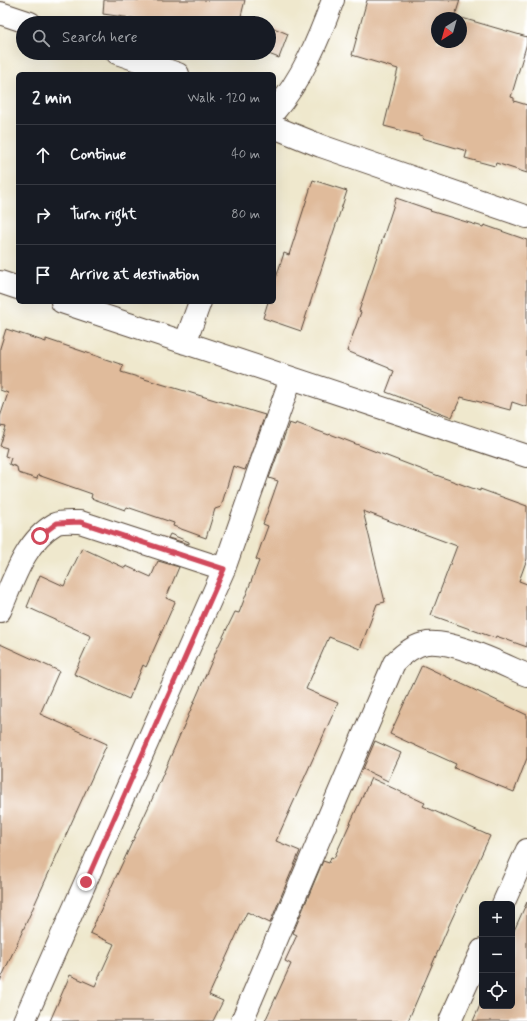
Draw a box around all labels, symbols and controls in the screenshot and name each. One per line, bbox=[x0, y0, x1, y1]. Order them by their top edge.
north arrow bbox=[431, 12, 467, 48]
search box bbox=[16, 16, 276, 60]
icon: search bbox=[30, 27, 52, 49]
text: Search here bbox=[62, 28, 138, 48]
text: 2 min bbox=[32, 87, 72, 109]
text: Walk · 120 m bbox=[188, 90, 260, 107]
icon: ahead bbox=[32, 144, 54, 166]
text: Continue bbox=[70, 145, 126, 165]
text: 40 m bbox=[231, 146, 260, 163]
icon: right bbox=[32, 204, 54, 226]
text: Turn right bbox=[70, 205, 137, 225]
text: 80 m bbox=[231, 206, 260, 223]
icon: arrive bbox=[32, 264, 54, 286]
text: Arrive at destination bbox=[70, 265, 199, 285]
route start bbox=[31, 527, 49, 545]
route end bbox=[77, 873, 95, 891]
map controls bbox=[479, 901, 515, 1009]
button: + bbox=[479, 901, 515, 937]
button: − bbox=[479, 937, 515, 973]
button: locate bbox=[479, 973, 515, 1009]

